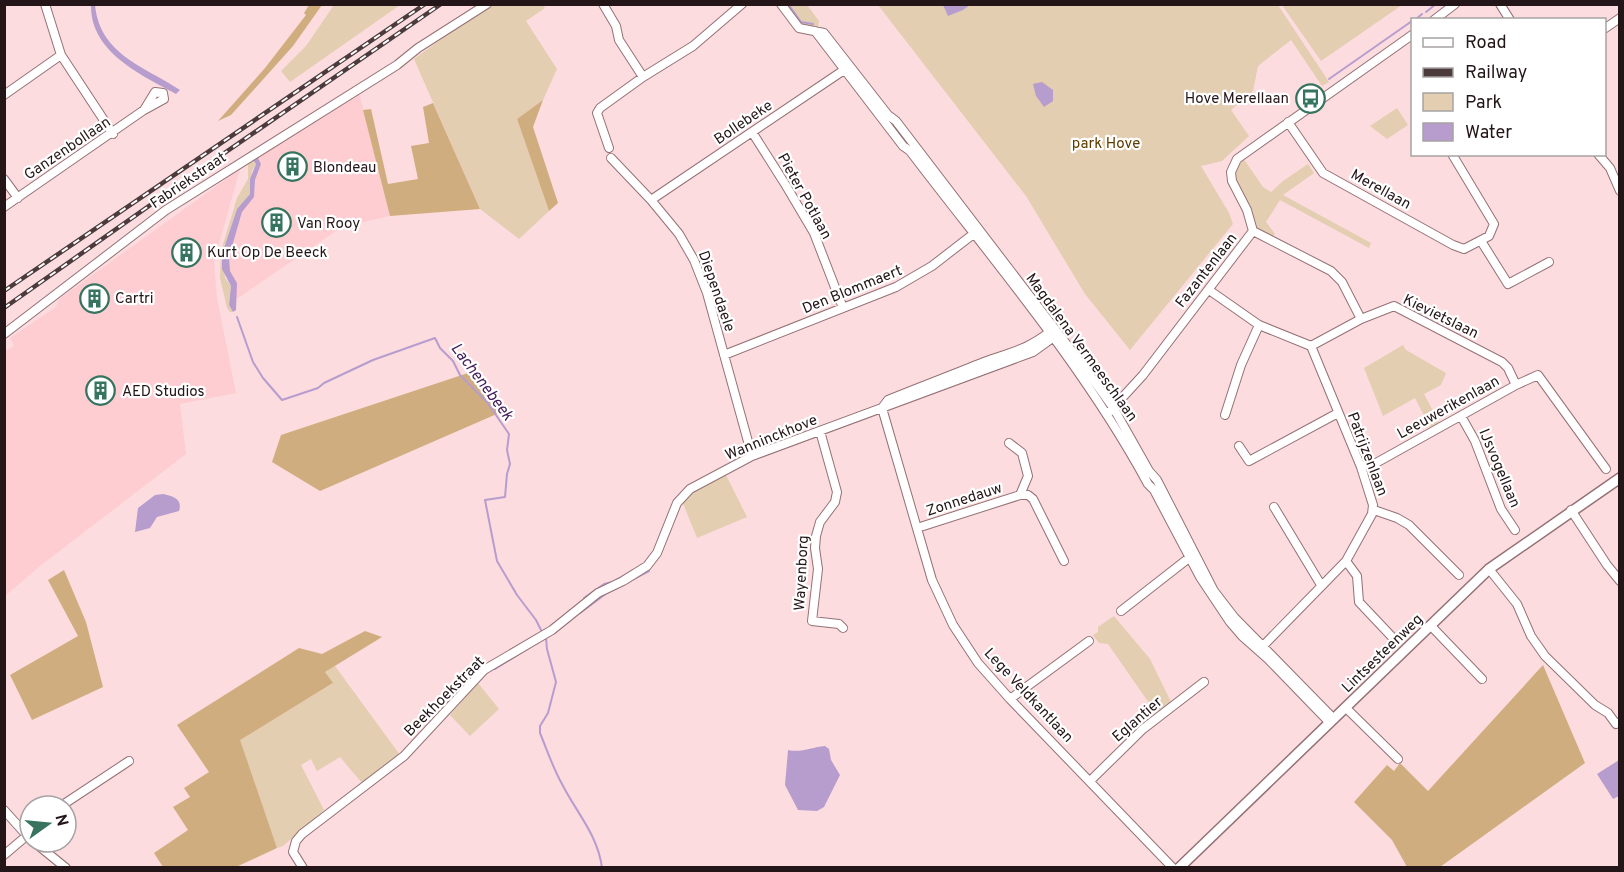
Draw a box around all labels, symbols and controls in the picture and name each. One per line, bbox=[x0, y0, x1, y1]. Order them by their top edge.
legend bbox=[1411, 18, 1606, 156]
text: Road bbox=[1465, 32, 1507, 55]
text: Railway bbox=[1465, 62, 1527, 85]
bus stop icon: Hove Merellaan bbox=[1294, 82, 1326, 114]
place label: Hove Merellaan bbox=[1185, 90, 1289, 109]
text: Park bbox=[1465, 92, 1502, 115]
street label: Bollebeke bbox=[711, 97, 777, 150]
street label: Ganzenbollaan bbox=[21, 113, 115, 185]
text: Water bbox=[1465, 122, 1512, 145]
park label: park Hove bbox=[1072, 135, 1140, 154]
street label: Fabriekstraat bbox=[147, 149, 230, 214]
street label: Pieter Potlaan bbox=[772, 150, 835, 243]
building icon: Blondeau bbox=[276, 151, 308, 183]
place label: Blondeau bbox=[313, 159, 377, 178]
street label: Merellaan bbox=[1347, 166, 1414, 215]
building icon: Van Rooy bbox=[260, 207, 292, 239]
place label: Van Rooy bbox=[297, 215, 360, 234]
street label: Fazantenlaan bbox=[1172, 230, 1242, 312]
building icon: Kurt Op De Beeck bbox=[170, 236, 202, 268]
place label: Kurt Op De Beeck bbox=[207, 244, 327, 263]
street label: Diependaele bbox=[693, 248, 738, 335]
street label: Den Blommaert bbox=[800, 262, 905, 319]
street label: Magdalena Vermeeschlaan bbox=[1021, 270, 1141, 426]
building icon: Cartri bbox=[78, 282, 110, 314]
place label: Cartri bbox=[115, 290, 154, 309]
street label: Kievietslaan bbox=[1399, 291, 1481, 344]
water label: Lachenebeek bbox=[446, 339, 518, 426]
street label: Leeuwerikenlaan bbox=[1394, 372, 1503, 444]
building icon: AED Studios bbox=[85, 375, 117, 407]
place label: AED Studios bbox=[122, 383, 205, 402]
street label: Patrijzenlaan bbox=[1342, 410, 1391, 499]
street label: Wanninckhove bbox=[723, 411, 821, 466]
street label: IJsvogellaan bbox=[1473, 426, 1524, 511]
street label: Zonnedauw bbox=[924, 479, 1005, 522]
street label: Wayenborg bbox=[791, 535, 814, 611]
street label: Lintsesteenweg bbox=[1339, 611, 1428, 698]
street label: Lege Veldkantlaan bbox=[979, 645, 1077, 747]
street label: Beekhoekstraat bbox=[401, 653, 489, 741]
street label: Eglantier bbox=[1109, 693, 1167, 747]
north arrow bbox=[18, 794, 78, 854]
text: N bbox=[49, 812, 72, 829]

